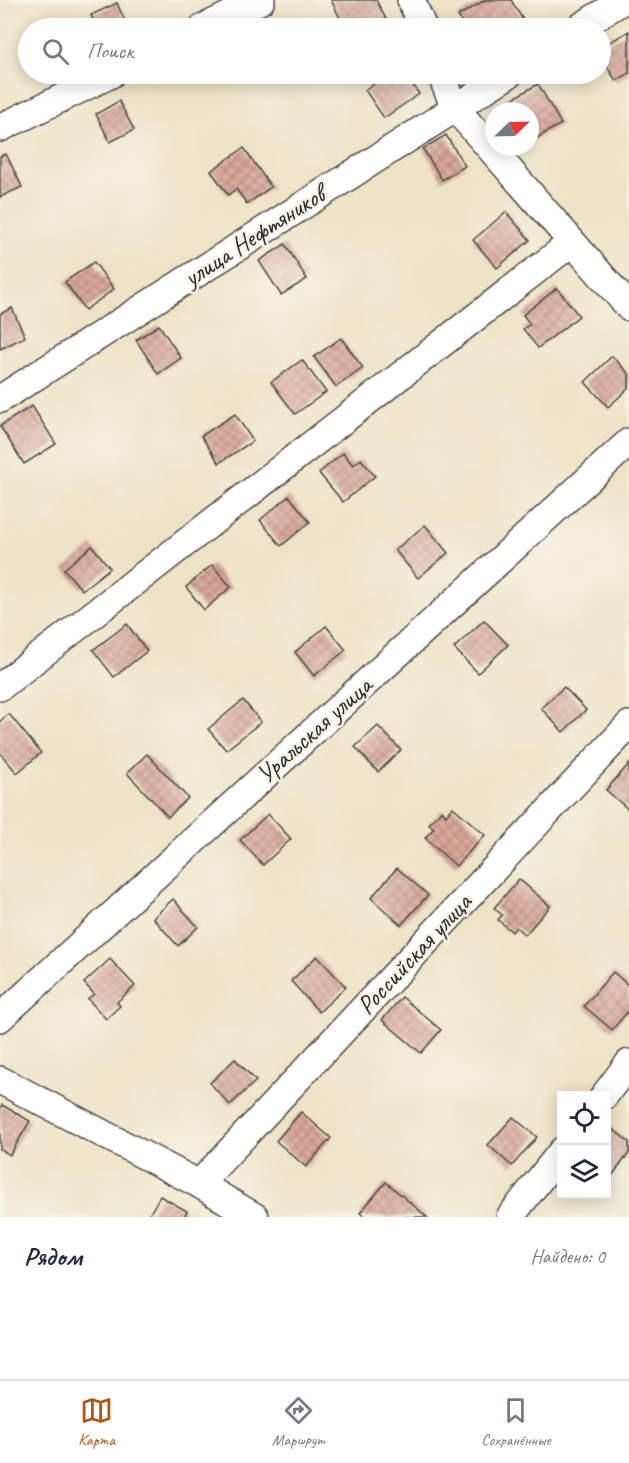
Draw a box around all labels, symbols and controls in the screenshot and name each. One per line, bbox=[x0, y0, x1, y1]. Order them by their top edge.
search box bbox=[18, 18, 611, 84]
icon: search bbox=[39, 35, 72, 68]
text: Поиск bbox=[87, 37, 133, 65]
north arrow bbox=[485, 102, 539, 156]
street label: улица Нефтяников bbox=[175, 175, 336, 295]
street label: Уральская улица bbox=[249, 668, 380, 791]
street label: Российская улица bbox=[349, 885, 480, 1022]
map controls bbox=[557, 1091, 611, 1199]
button: locate bbox=[557, 1091, 611, 1145]
button: layers bbox=[557, 1145, 611, 1199]
text: Рядом bbox=[24, 1240, 82, 1273]
text: Найдено: 0 bbox=[530, 1244, 605, 1269]
tab: Карта bbox=[78, 1394, 115, 1450]
tab: Маршрут bbox=[272, 1394, 324, 1450]
tab: Сохранённые bbox=[481, 1394, 551, 1450]

